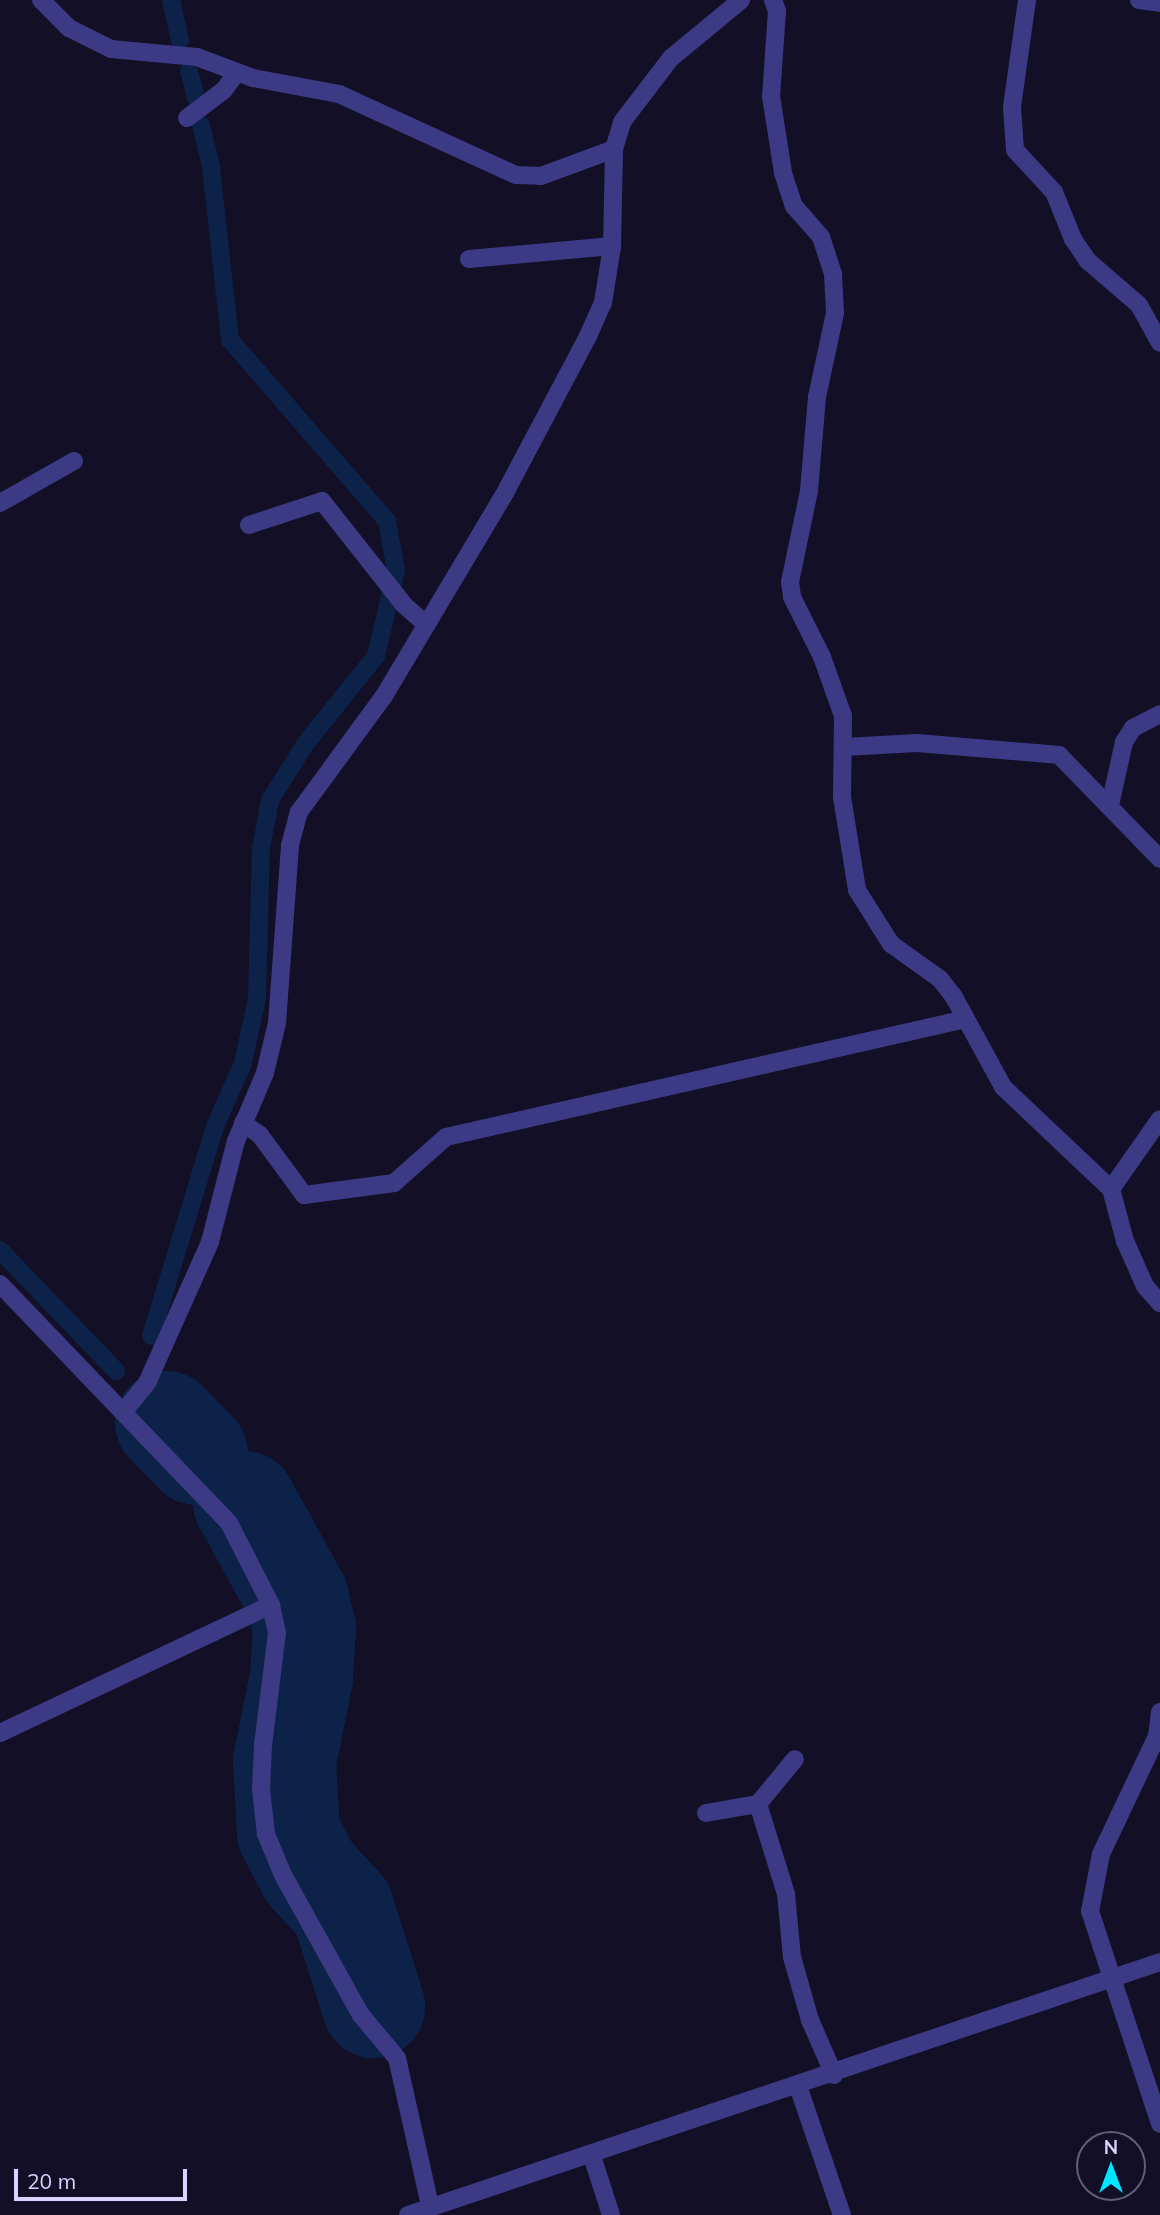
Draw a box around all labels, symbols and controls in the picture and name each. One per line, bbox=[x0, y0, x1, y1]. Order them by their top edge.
north arrow bbox=[1076, 2131, 1146, 2201]
text: N bbox=[1104, 2135, 1118, 2159]
scale bar bbox=[18, 2156, 191, 2200]
text: 20 m bbox=[27, 2168, 76, 2194]

